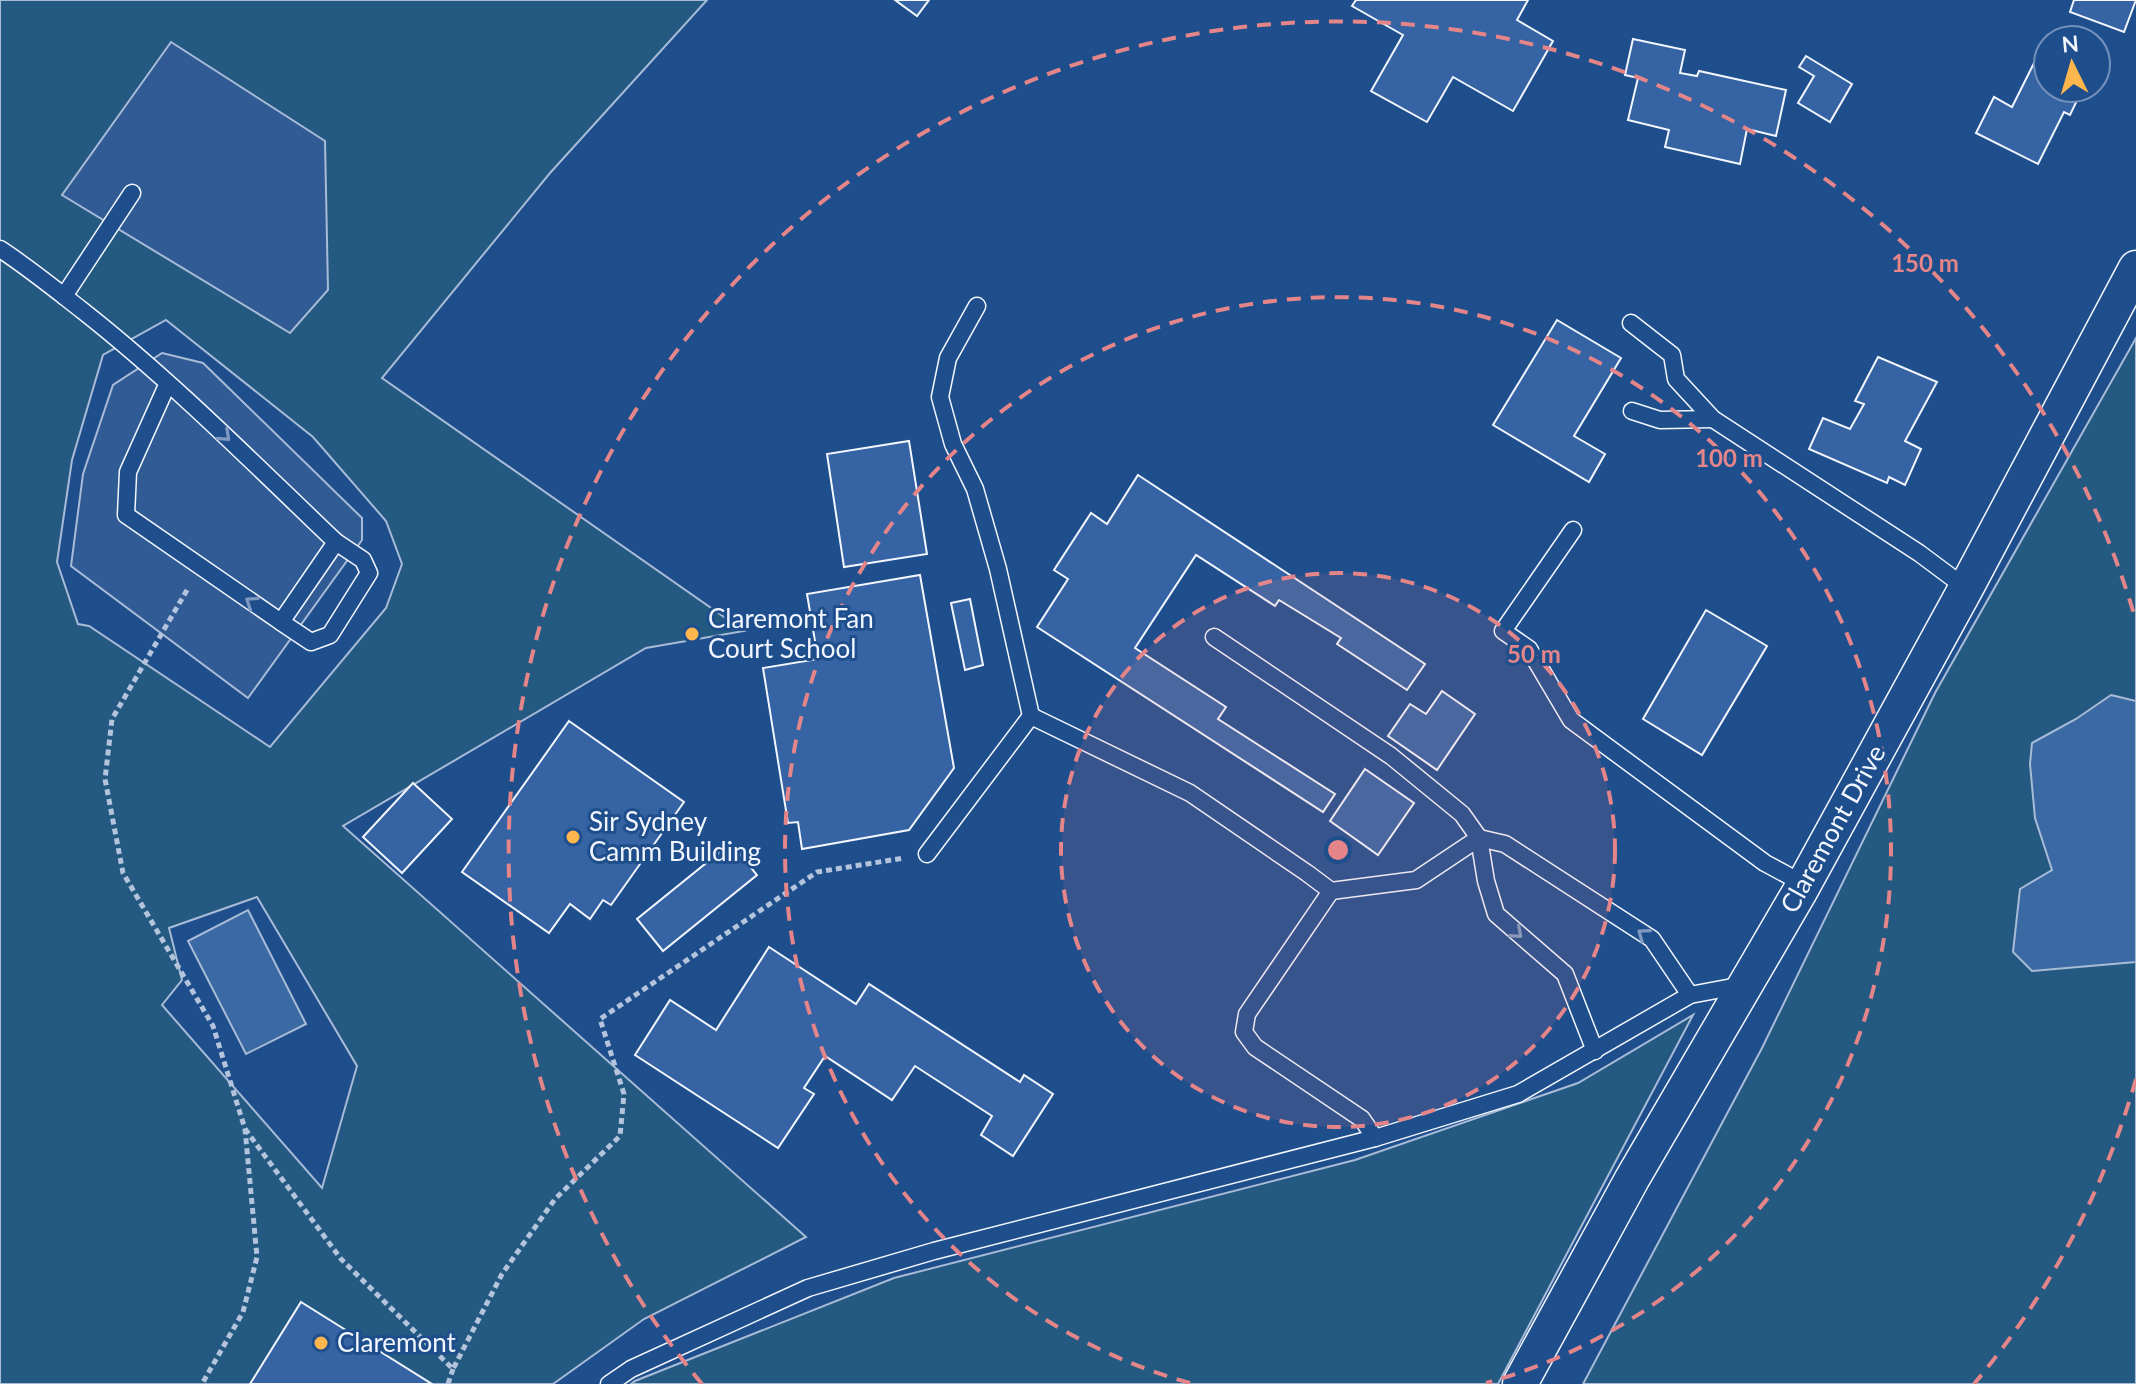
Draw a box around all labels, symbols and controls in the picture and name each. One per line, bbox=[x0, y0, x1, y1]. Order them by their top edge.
north arrow bbox=[2032, 24, 2112, 104]
text: N bbox=[2061, 29, 2080, 58]
text: 150 m bbox=[1891, 248, 1959, 277]
one-way arrow bbox=[215, 427, 230, 441]
text: 100 m bbox=[1695, 443, 1763, 472]
one-way arrow bbox=[245, 597, 259, 612]
place label: Claremont Fan Court School bbox=[708, 602, 874, 664]
marker: Claremont Fan Court School bbox=[683, 625, 701, 643]
text: 50 m bbox=[1507, 639, 1561, 668]
street label: Claremont Drive bbox=[1773, 739, 1892, 918]
place label: Sir Sydney Camm Building bbox=[589, 805, 761, 867]
marker: Sir Sydney Camm Building bbox=[564, 828, 582, 846]
centre of rings bbox=[1324, 836, 1352, 864]
one-way arrow bbox=[1508, 923, 1522, 937]
one-way arrow bbox=[1637, 929, 1651, 944]
place label: Claremont bbox=[337, 1326, 457, 1358]
marker: Claremont bbox=[312, 1334, 330, 1352]

